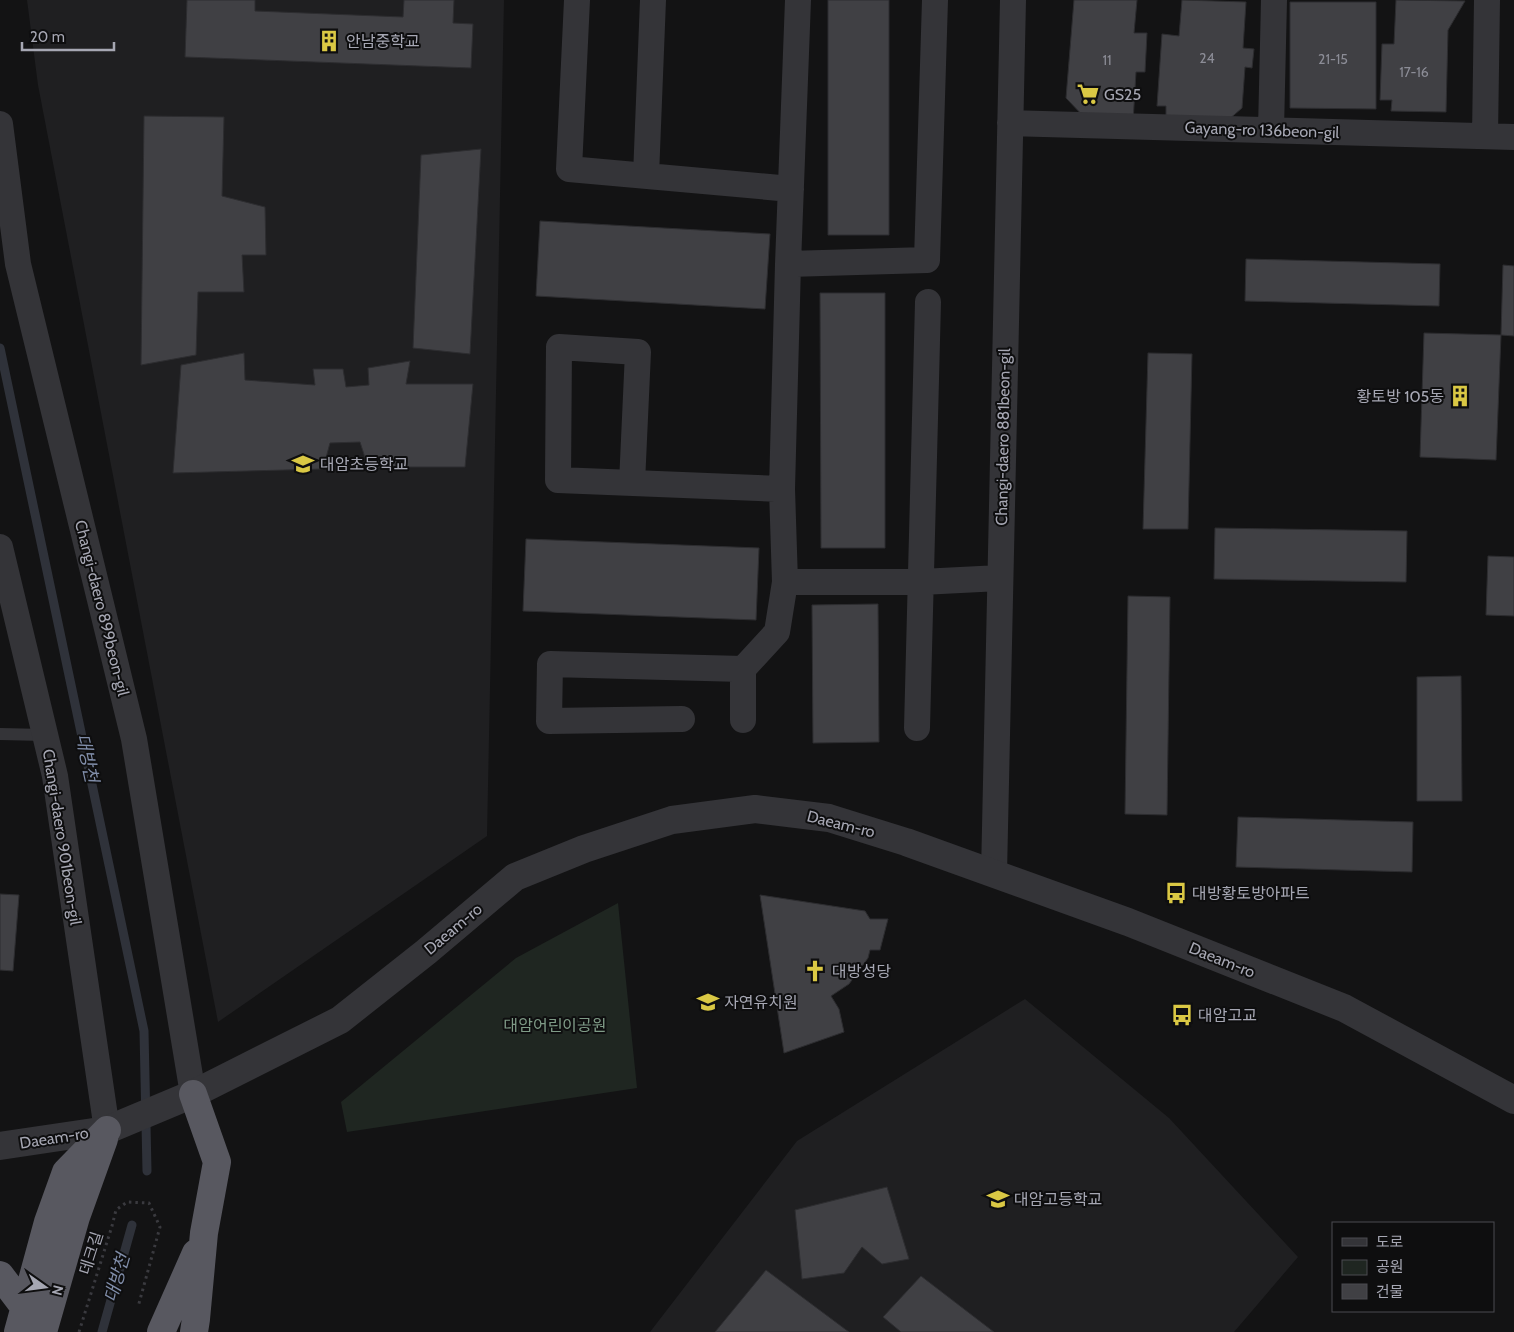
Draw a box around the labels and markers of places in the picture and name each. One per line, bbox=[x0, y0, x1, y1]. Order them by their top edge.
building icon: 안남중학교 bbox=[316, 28, 342, 54]
place label: 안남중학교 bbox=[346, 32, 420, 51]
supermarket icon: GS25 bbox=[1075, 81, 1101, 107]
place label: GS25 bbox=[1104, 85, 1141, 104]
building icon: 황토방 105동 bbox=[1447, 383, 1473, 409]
place label: 황토방 105동 bbox=[1356, 387, 1444, 406]
school or university icon: 대암초등학교 bbox=[290, 451, 316, 477]
place label: 대암초등학교 bbox=[320, 455, 408, 474]
bus stop icon: 대방황토방아파트 bbox=[1163, 880, 1189, 906]
place label: 대방황토방아파트 bbox=[1192, 884, 1310, 903]
church icon: 대방성당 bbox=[802, 958, 828, 984]
place label: 대방성당 bbox=[832, 962, 891, 981]
school or university icon: 자연유치원 bbox=[695, 989, 721, 1015]
place label: 자연유치원 bbox=[724, 993, 798, 1012]
bus stop icon: 대암고교 bbox=[1169, 1002, 1195, 1028]
place label: 대암고교 bbox=[1198, 1006, 1257, 1025]
school or university icon: 대암고등학교 bbox=[985, 1186, 1011, 1212]
place label: 대암고등학교 bbox=[1014, 1190, 1102, 1209]

